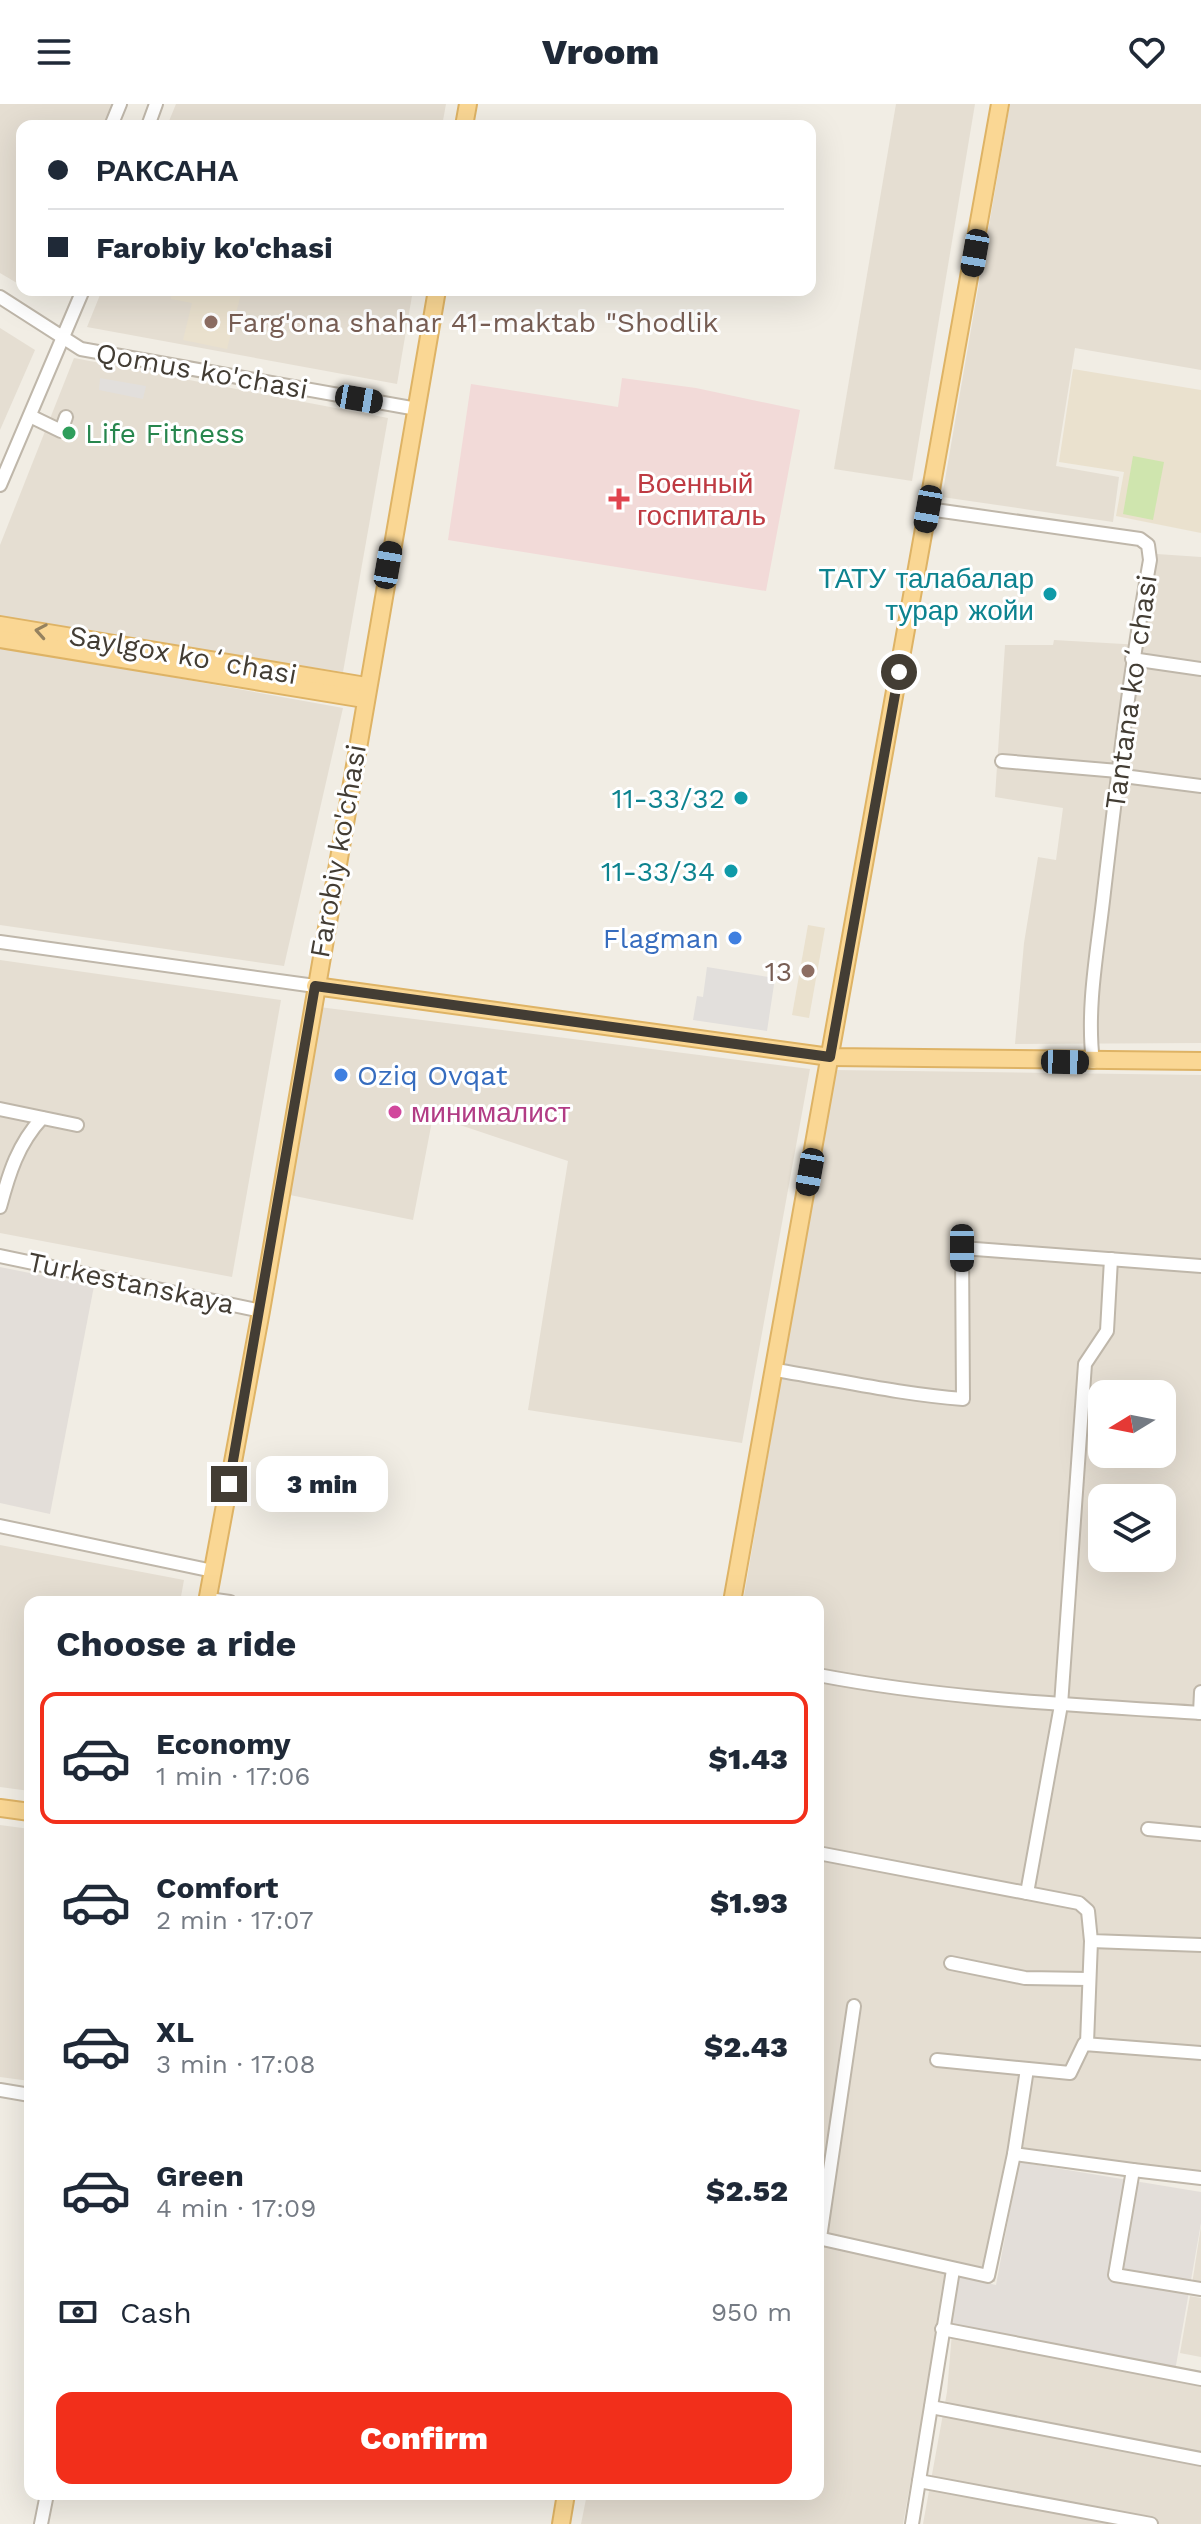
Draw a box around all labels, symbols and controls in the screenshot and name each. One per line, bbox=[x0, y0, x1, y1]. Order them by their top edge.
icon: menu bbox=[32, 30, 76, 74]
icon: heart bbox=[1125, 30, 1169, 74]
text: Vroom bbox=[542, 31, 659, 73]
text: РАКСАНА bbox=[96, 153, 239, 188]
car bbox=[959, 227, 991, 279]
text: Farobiy ko'chasi bbox=[96, 230, 333, 265]
place label: Farg'ona shahar 41-maktab "Shodlik bbox=[227, 306, 719, 339]
marker: Farg'ona shahar 41-maktab "Shodlik bbox=[202, 313, 220, 331]
street label: Qomus ko'chasi bbox=[93, 336, 311, 406]
car bbox=[333, 383, 385, 415]
place label: Life Fitness bbox=[85, 417, 245, 450]
marker: Life Fitness bbox=[60, 424, 78, 442]
place label: Военный госпиталь bbox=[637, 467, 766, 532]
car bbox=[912, 483, 944, 535]
marker: Военный госпиталь bbox=[608, 488, 630, 510]
car bbox=[372, 539, 404, 591]
place label: ТАТУ талабалар турар жойи bbox=[818, 562, 1034, 627]
street label: Tantana koʻchasi bbox=[1098, 572, 1164, 812]
marker: ТАТУ талабалар турар жойи bbox=[1041, 585, 1059, 603]
street label: Saylgox koʻchasi bbox=[66, 619, 300, 691]
one-way arrow bbox=[34, 624, 47, 641]
route start bbox=[881, 654, 917, 690]
street label: Farobiy ko'chasi bbox=[303, 742, 373, 960]
place label: 11-33/32 bbox=[612, 782, 725, 815]
marker: 11-33/32 bbox=[732, 789, 750, 807]
place label: 11-33/34 bbox=[601, 855, 715, 888]
marker: 11-33/34 bbox=[722, 862, 740, 880]
place label: Flagman bbox=[603, 922, 719, 955]
marker: Flagman bbox=[726, 929, 744, 947]
place label: 13 bbox=[765, 955, 792, 988]
marker: 13 bbox=[799, 962, 817, 980]
car bbox=[1041, 1050, 1089, 1074]
place label: Oziq Ovqat bbox=[357, 1059, 508, 1092]
marker: Oziq Ovqat bbox=[332, 1066, 350, 1084]
place label: минималист bbox=[411, 1096, 571, 1129]
marker: минималист bbox=[386, 1103, 404, 1121]
car bbox=[794, 1146, 826, 1198]
car bbox=[950, 1224, 974, 1272]
street label: Turkestanskaya bbox=[25, 1245, 237, 1321]
north arrow bbox=[1088, 1380, 1176, 1468]
map controls bbox=[1088, 1380, 1176, 1572]
callout: 3 min bbox=[257, 1456, 389, 1512]
route end bbox=[211, 1466, 247, 1502]
text: 3 min bbox=[287, 1469, 357, 1499]
button: layers bbox=[1088, 1484, 1176, 1572]
text: Choose a ride bbox=[56, 1623, 296, 1665]
icon: car bbox=[60, 1722, 132, 1794]
text: Economy bbox=[156, 1726, 291, 1761]
text: $1.43 bbox=[709, 1741, 788, 1776]
text: 1 min · 17:06 bbox=[156, 1761, 310, 1791]
icon: car bbox=[60, 1866, 132, 1938]
text: Comfort bbox=[156, 1870, 278, 1905]
text: $1.93 bbox=[710, 1885, 788, 1920]
text: 2 min · 17:07 bbox=[156, 1905, 314, 1935]
icon: car bbox=[60, 2010, 132, 2082]
text: XL bbox=[156, 2014, 194, 2049]
text: $2.43 bbox=[704, 2029, 788, 2064]
text: 3 min · 17:08 bbox=[156, 2049, 316, 2079]
icon: car bbox=[60, 2154, 132, 2226]
text: Green bbox=[156, 2158, 244, 2193]
text: $2.52 bbox=[706, 2173, 788, 2208]
text: 4 min · 17:09 bbox=[156, 2193, 316, 2223]
icon: cash bbox=[56, 2290, 100, 2334]
text: Cash bbox=[120, 2295, 192, 2330]
text: 950 m bbox=[711, 2297, 792, 2327]
button: Confirm bbox=[56, 2392, 792, 2484]

